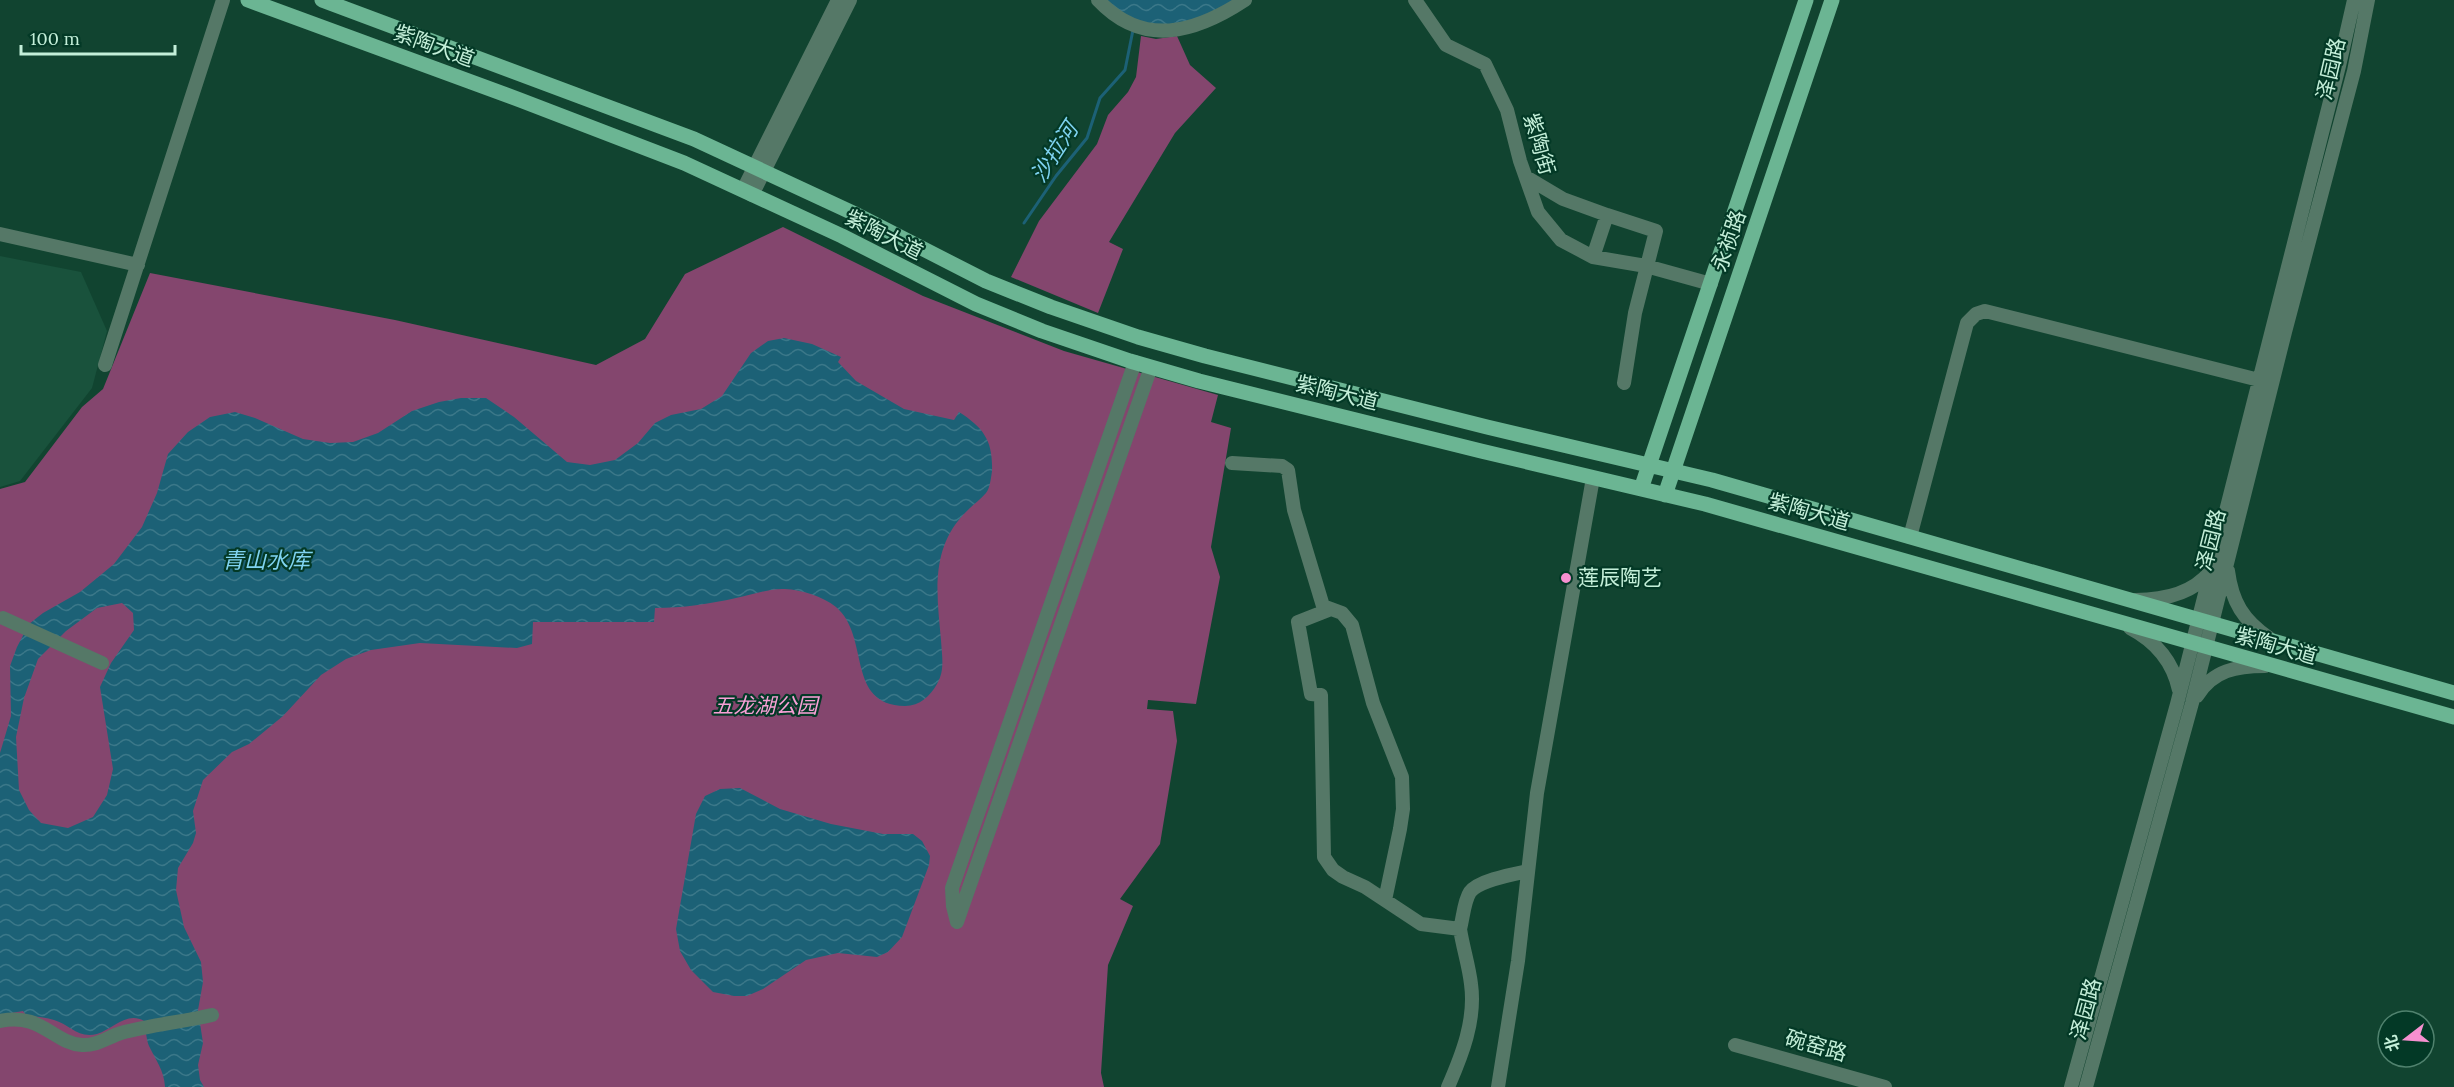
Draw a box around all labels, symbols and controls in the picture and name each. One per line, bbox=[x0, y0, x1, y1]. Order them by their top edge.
scale bar bbox=[21, 18, 176, 56]
street label: 紫陶大道 bbox=[390, 18, 478, 73]
text: 100 m bbox=[30, 27, 80, 50]
street label: 泽园路 bbox=[2310, 35, 2351, 103]
street label: 紫陶街 bbox=[1518, 110, 1561, 178]
water label: 沙拉河 bbox=[1024, 113, 1086, 187]
street label: 紫陶大道 bbox=[841, 203, 928, 266]
street label: 永祯路 bbox=[1706, 207, 1752, 275]
street label: 紫陶大道 bbox=[1293, 369, 1381, 416]
street label: 紫陶大道 bbox=[1765, 487, 1853, 536]
street label: 泽园路 bbox=[2190, 506, 2231, 574]
water label: 青山水库 bbox=[222, 546, 314, 574]
place label: 莲辰陶艺 bbox=[1578, 564, 1662, 591]
marker: 莲辰陶艺 bbox=[1559, 571, 1573, 585]
street label: 紫陶大道 bbox=[2232, 621, 2320, 670]
park label: 五龙湖公园 bbox=[713, 692, 820, 719]
street label: 泽园路 bbox=[2064, 975, 2107, 1043]
north arrow bbox=[2376, 1009, 2436, 1069]
street label: 碗窑路 bbox=[1782, 1024, 1850, 1067]
text: 北 bbox=[2380, 1033, 2404, 1054]

